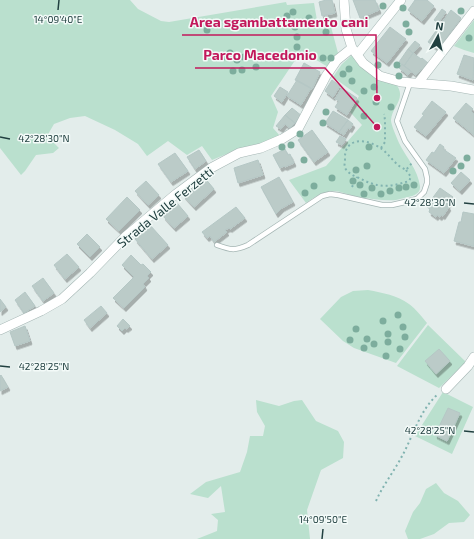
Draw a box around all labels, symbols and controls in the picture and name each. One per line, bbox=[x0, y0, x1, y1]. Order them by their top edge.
callout: Area sgambattamento cani bbox=[182, 9, 376, 35]
text: 14°09'40"E bbox=[34, 13, 83, 25]
text: Area sgambattamento cani bbox=[190, 13, 368, 30]
north arrow bbox=[418, 16, 458, 56]
text: N bbox=[435, 19, 444, 33]
callout: Parco Macedonio bbox=[195, 42, 325, 68]
text: Parco Macedonio bbox=[203, 46, 317, 63]
text: 42°28'30"N bbox=[18, 132, 70, 144]
street label: Strada Valle Ferzetti bbox=[113, 163, 217, 251]
text: 42°28'30"N bbox=[404, 196, 456, 208]
text: 42°28'25"N bbox=[19, 360, 69, 372]
text: 42°28'25"N bbox=[405, 424, 455, 436]
text: 14°09'50"E bbox=[299, 513, 347, 525]

